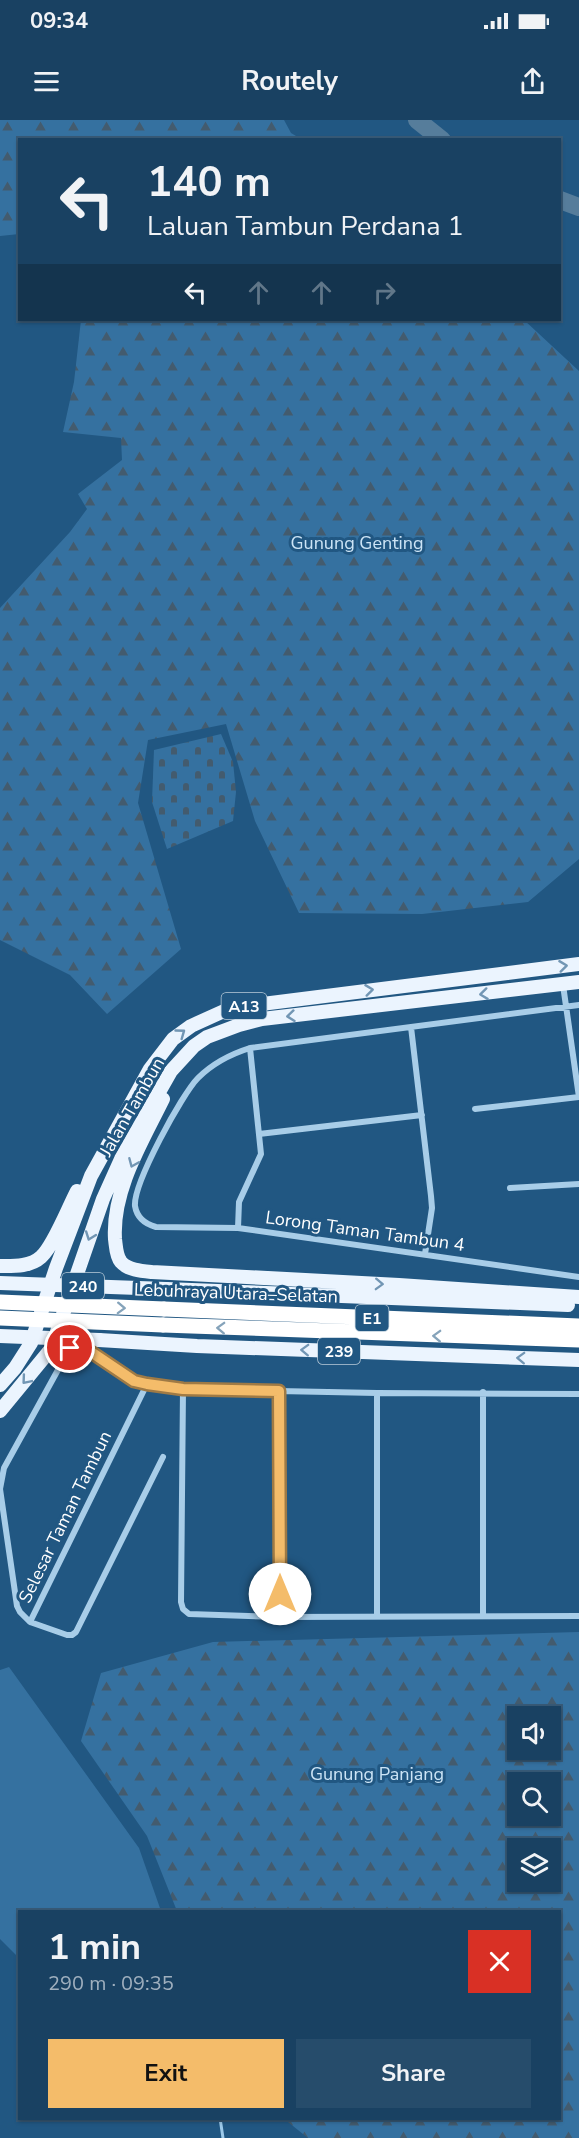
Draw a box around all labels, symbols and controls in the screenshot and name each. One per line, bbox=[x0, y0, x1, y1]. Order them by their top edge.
text: 09:34 bbox=[30, 6, 88, 36]
text: Routely bbox=[241, 63, 338, 100]
icon: menu bbox=[30, 65, 63, 98]
icon: share bbox=[516, 65, 549, 98]
text: 140 m bbox=[147, 154, 271, 211]
icon: left bbox=[48, 162, 126, 240]
text: Laluan Tambun Perdana 1 bbox=[147, 208, 464, 245]
icon: left bbox=[179, 276, 212, 309]
icon: ahead bbox=[242, 276, 275, 309]
icon: ahead bbox=[305, 276, 338, 309]
icon: right bbox=[368, 276, 401, 309]
park label: Gunung Genting bbox=[290, 531, 424, 555]
one-way arrow bbox=[558, 961, 567, 973]
one-way arrow bbox=[365, 984, 374, 997]
one-way arrow bbox=[480, 987, 489, 999]
road number: A13 bbox=[222, 993, 266, 1019]
one-way arrow bbox=[286, 1009, 295, 1022]
one-way arrow bbox=[175, 1029, 186, 1040]
street label: Jalan Tambun bbox=[94, 1053, 170, 1162]
one-way arrow bbox=[128, 1157, 140, 1168]
street label: Lorong Taman Tambun 4 bbox=[264, 1205, 466, 1257]
one-way arrow bbox=[85, 1230, 97, 1241]
road number: 240 bbox=[62, 1273, 104, 1299]
street label: Lebuhraya Utara–Selatan bbox=[134, 1277, 338, 1309]
one-way arrow bbox=[374, 1277, 383, 1290]
one-way arrow bbox=[117, 1301, 126, 1314]
road number: E1 bbox=[356, 1305, 388, 1331]
one-way arrow bbox=[216, 1321, 225, 1334]
pin bbox=[44, 1322, 95, 1373]
one-way arrow bbox=[432, 1330, 441, 1342]
icon: arrive bbox=[53, 1331, 86, 1364]
road number: 239 bbox=[318, 1338, 360, 1364]
one-way arrow bbox=[300, 1343, 309, 1356]
one-way arrow bbox=[516, 1351, 525, 1364]
one-way arrow bbox=[22, 1373, 33, 1384]
street label: Selesar Taman Tambun bbox=[13, 1427, 117, 1607]
position arrow bbox=[248, 1562, 312, 1626]
map controls bbox=[507, 1706, 561, 1892]
button: sound bbox=[507, 1706, 561, 1760]
park label: Gunung Panjang bbox=[310, 1762, 444, 1786]
button: search bbox=[507, 1772, 561, 1826]
button: layers bbox=[507, 1838, 561, 1892]
text: 1 min bbox=[48, 1923, 141, 1972]
button: close bbox=[468, 1930, 531, 1993]
text: 290 m · 09:35 bbox=[48, 1970, 174, 1997]
button: Exit bbox=[48, 2039, 284, 2108]
button: Share bbox=[296, 2039, 531, 2108]

